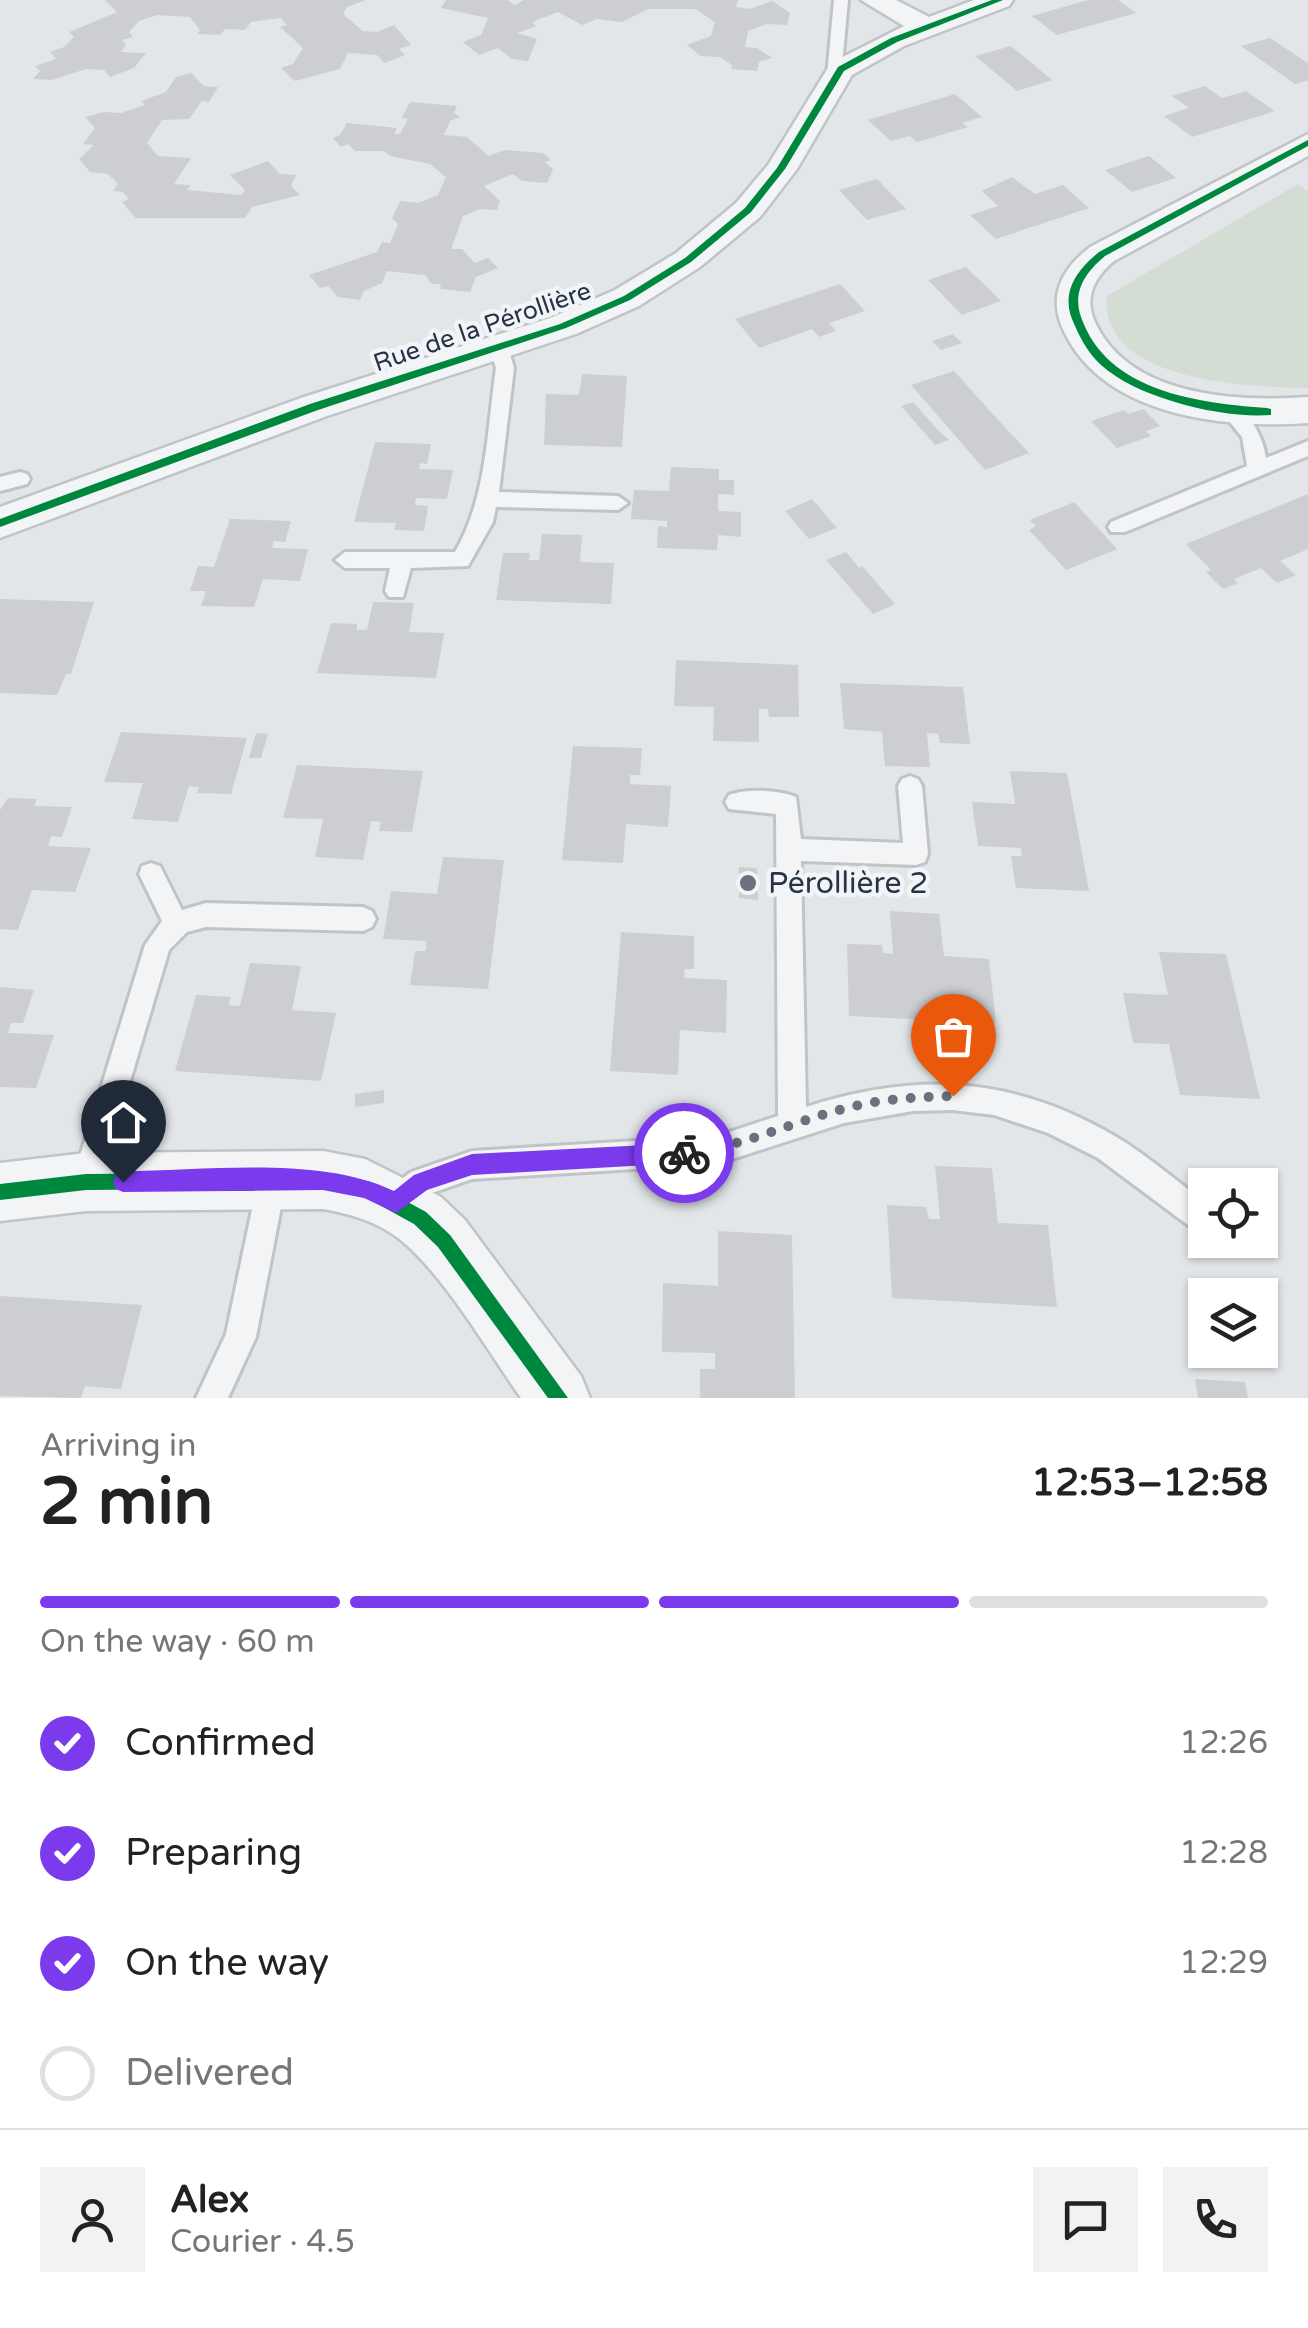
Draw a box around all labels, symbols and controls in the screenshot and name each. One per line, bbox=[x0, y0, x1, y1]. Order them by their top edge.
street label: Rue de la Pérollière bbox=[370, 276, 595, 378]
place label: Pérollière 2 bbox=[768, 865, 928, 902]
marker: Pérollière 2 bbox=[737, 872, 759, 894]
pin bbox=[911, 994, 996, 1097]
icon: bag bbox=[926, 1009, 981, 1064]
pin bbox=[81, 1080, 166, 1183]
icon: home bbox=[96, 1095, 151, 1150]
courier bbox=[634, 1103, 734, 1203]
icon: bike bbox=[657, 1126, 712, 1181]
map controls bbox=[1188, 1168, 1278, 1368]
button: locate bbox=[1188, 1168, 1278, 1258]
button: layers bbox=[1188, 1278, 1278, 1368]
text: Arriving in bbox=[40, 1427, 197, 1465]
text: 12:53–12:58 bbox=[1031, 1460, 1268, 1506]
text: 2 min bbox=[40, 1463, 213, 1542]
text: On the way · 60 m bbox=[40, 1623, 315, 1661]
icon: check bbox=[40, 1716, 95, 1771]
text: Confirmed bbox=[125, 1720, 316, 1766]
text: 12:26 bbox=[1179, 1724, 1268, 1762]
icon: check bbox=[40, 1826, 95, 1881]
text: Preparing bbox=[125, 1830, 302, 1876]
text: 12:28 bbox=[1179, 1834, 1268, 1872]
icon: check bbox=[40, 1936, 95, 1991]
text: On the way bbox=[125, 1940, 329, 1986]
text: 12:29 bbox=[1179, 1944, 1268, 1982]
text: Delivered bbox=[125, 2050, 294, 2096]
button: person bbox=[40, 2167, 145, 2272]
button: chat bbox=[1033, 2167, 1138, 2272]
button: phone bbox=[1163, 2167, 1268, 2272]
text: Alex bbox=[170, 2177, 249, 2223]
text: Courier · 4.5 bbox=[170, 2223, 355, 2261]

